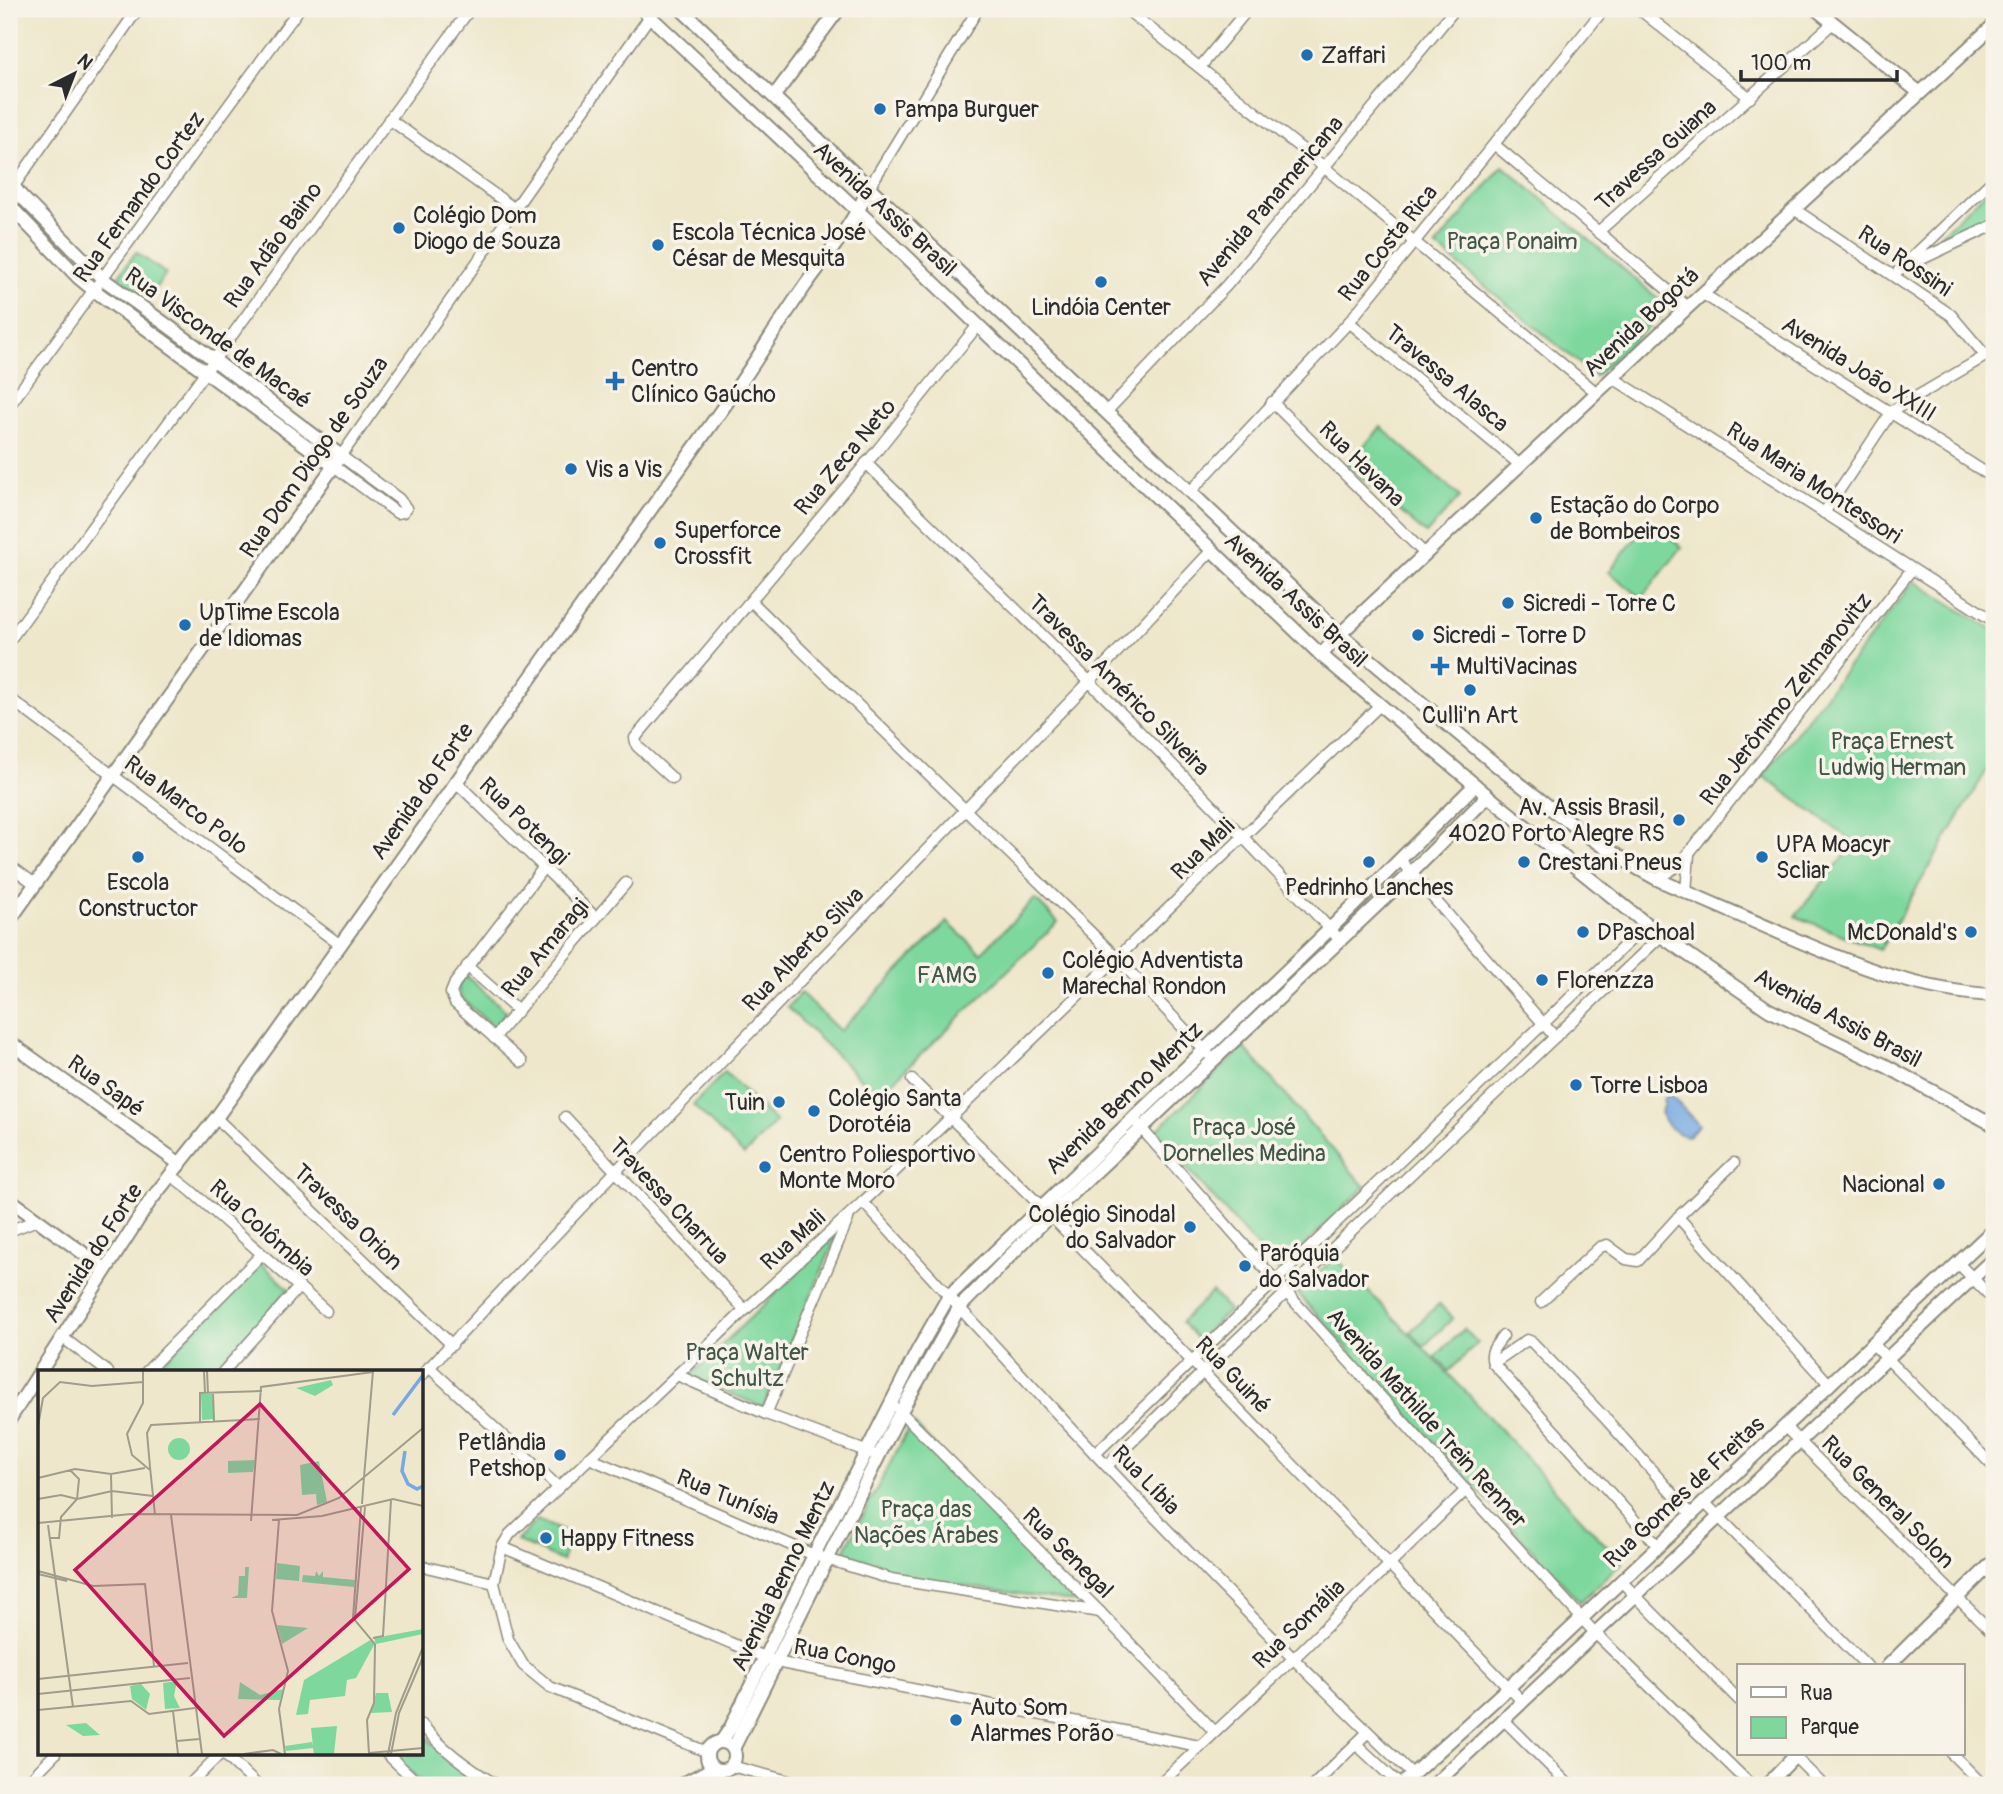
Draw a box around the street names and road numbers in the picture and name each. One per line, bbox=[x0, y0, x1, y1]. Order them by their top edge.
street label: Travessa Guiana bbox=[1589, 93, 1723, 217]
street label: Rua Fernando Cortez bbox=[67, 106, 211, 288]
street label: Avenida Panamericana bbox=[1190, 110, 1350, 292]
street label: Avenida Assis Brasil bbox=[807, 135, 963, 283]
street label: Rua Adão Baino bbox=[217, 176, 329, 314]
street label: Rua Costa Rica bbox=[1332, 179, 1444, 307]
street label: Rua Rossini bbox=[1852, 219, 1958, 303]
street label: Rua Visconde de Macaé bbox=[119, 261, 317, 415]
street label: Avenida Bogotá bbox=[1577, 261, 1705, 383]
street label: Avenida João XXIII bbox=[1776, 310, 1942, 428]
street label: Travessa Alasca bbox=[1379, 318, 1515, 438]
street label: Rua Dom Diogo de Souza bbox=[233, 351, 395, 563]
street label: Rua Zeca Neto bbox=[788, 393, 902, 521]
street label: Rua Havana bbox=[1313, 415, 1411, 513]
street label: Rua Maria Montessori bbox=[1721, 416, 1907, 550]
street label: Avenida Assis Brasil bbox=[1218, 526, 1374, 674]
street label: Rua Jerônimo Zelmanovitz bbox=[1694, 587, 1878, 811]
street label: Travessa Américo Silveira bbox=[1022, 588, 1216, 782]
street label: Avenida do Forte bbox=[364, 716, 480, 865]
street label: Rua Marco Polo bbox=[118, 749, 254, 861]
street label: Rua Potengi bbox=[473, 771, 575, 871]
street label: Rua Mali bbox=[1165, 812, 1241, 886]
street label: Rua Alberto Silva bbox=[736, 880, 870, 1018]
street label: Rua Amaragi bbox=[495, 892, 595, 1004]
street label: Avenida Assis Brasil bbox=[1749, 962, 1927, 1074]
street label: Avenida Benno Mentz bbox=[1039, 1015, 1209, 1181]
street label: Rua Sapé bbox=[62, 1048, 150, 1124]
street label: Travessa Charrua bbox=[603, 1131, 735, 1271]
street label: Travessa Orion bbox=[287, 1158, 409, 1276]
street label: Rua Colômbia bbox=[203, 1173, 321, 1283]
street label: Avenida do Forte bbox=[37, 1177, 149, 1328]
street label: Rua Mali bbox=[755, 1203, 831, 1277]
street label: Avenida Mathilde Trein Renner bbox=[1321, 1302, 1533, 1534]
street label: Rua Guiné bbox=[1189, 1330, 1277, 1420]
street label: Rua Gomes de Freitas bbox=[1597, 1410, 1771, 1574]
street label: Rua General Solon bbox=[1815, 1429, 1961, 1575]
street label: Rua Líbia bbox=[1106, 1439, 1186, 1521]
street label: Rua Tunísia bbox=[672, 1462, 784, 1532]
street label: Avenida Benno Mentz bbox=[724, 1476, 842, 1676]
street label: Rua Senegal bbox=[1016, 1501, 1120, 1605]
street label: Rua Somália bbox=[1247, 1573, 1351, 1675]
street label: Rua Congo bbox=[791, 1632, 899, 1680]

